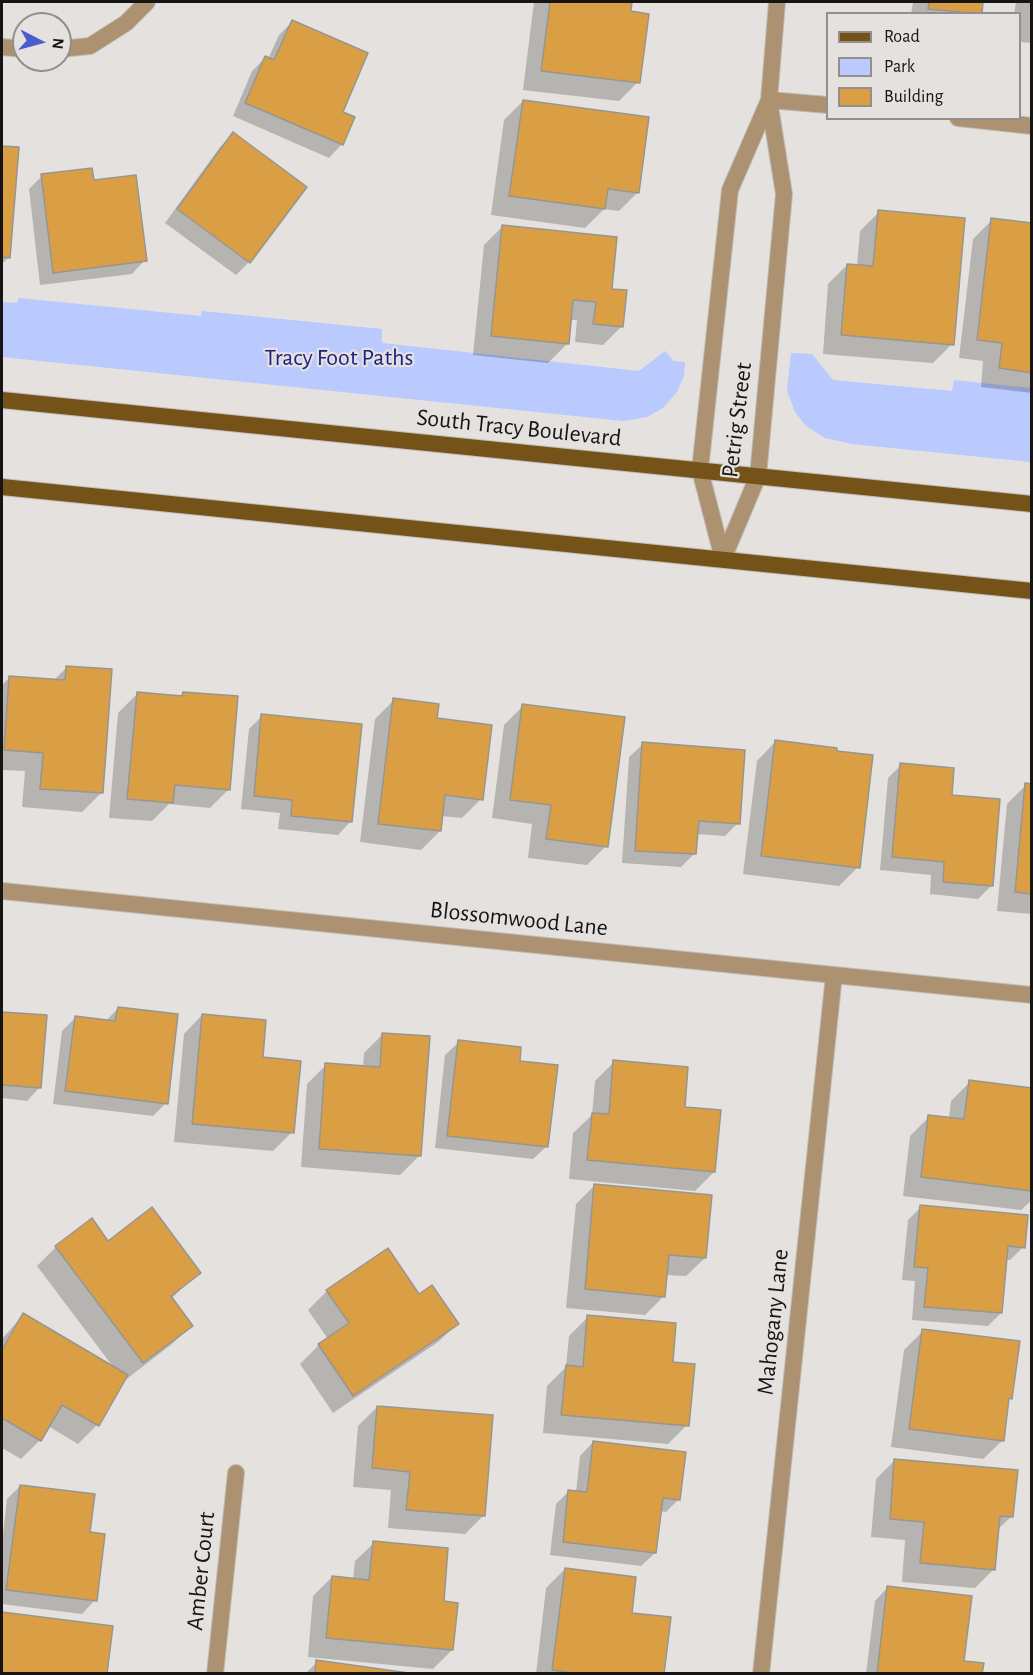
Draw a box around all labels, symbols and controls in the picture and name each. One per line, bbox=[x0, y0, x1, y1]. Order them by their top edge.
north arrow bbox=[12, 12, 72, 72]
legend bbox=[826, 12, 1021, 120]
text: Road bbox=[884, 28, 920, 46]
text: N bbox=[49, 37, 66, 50]
text: Park bbox=[884, 58, 915, 76]
text: Building bbox=[884, 88, 943, 106]
park label: Tracy Foot Paths bbox=[265, 344, 413, 372]
street label: Petrig Street bbox=[716, 361, 758, 479]
street label: South Tracy Boulevard bbox=[415, 403, 623, 453]
street label: Blossomwood Lane bbox=[429, 895, 609, 943]
street label: Mahogany Lane bbox=[751, 1248, 795, 1396]
street label: Amber Court bbox=[180, 1510, 222, 1632]

